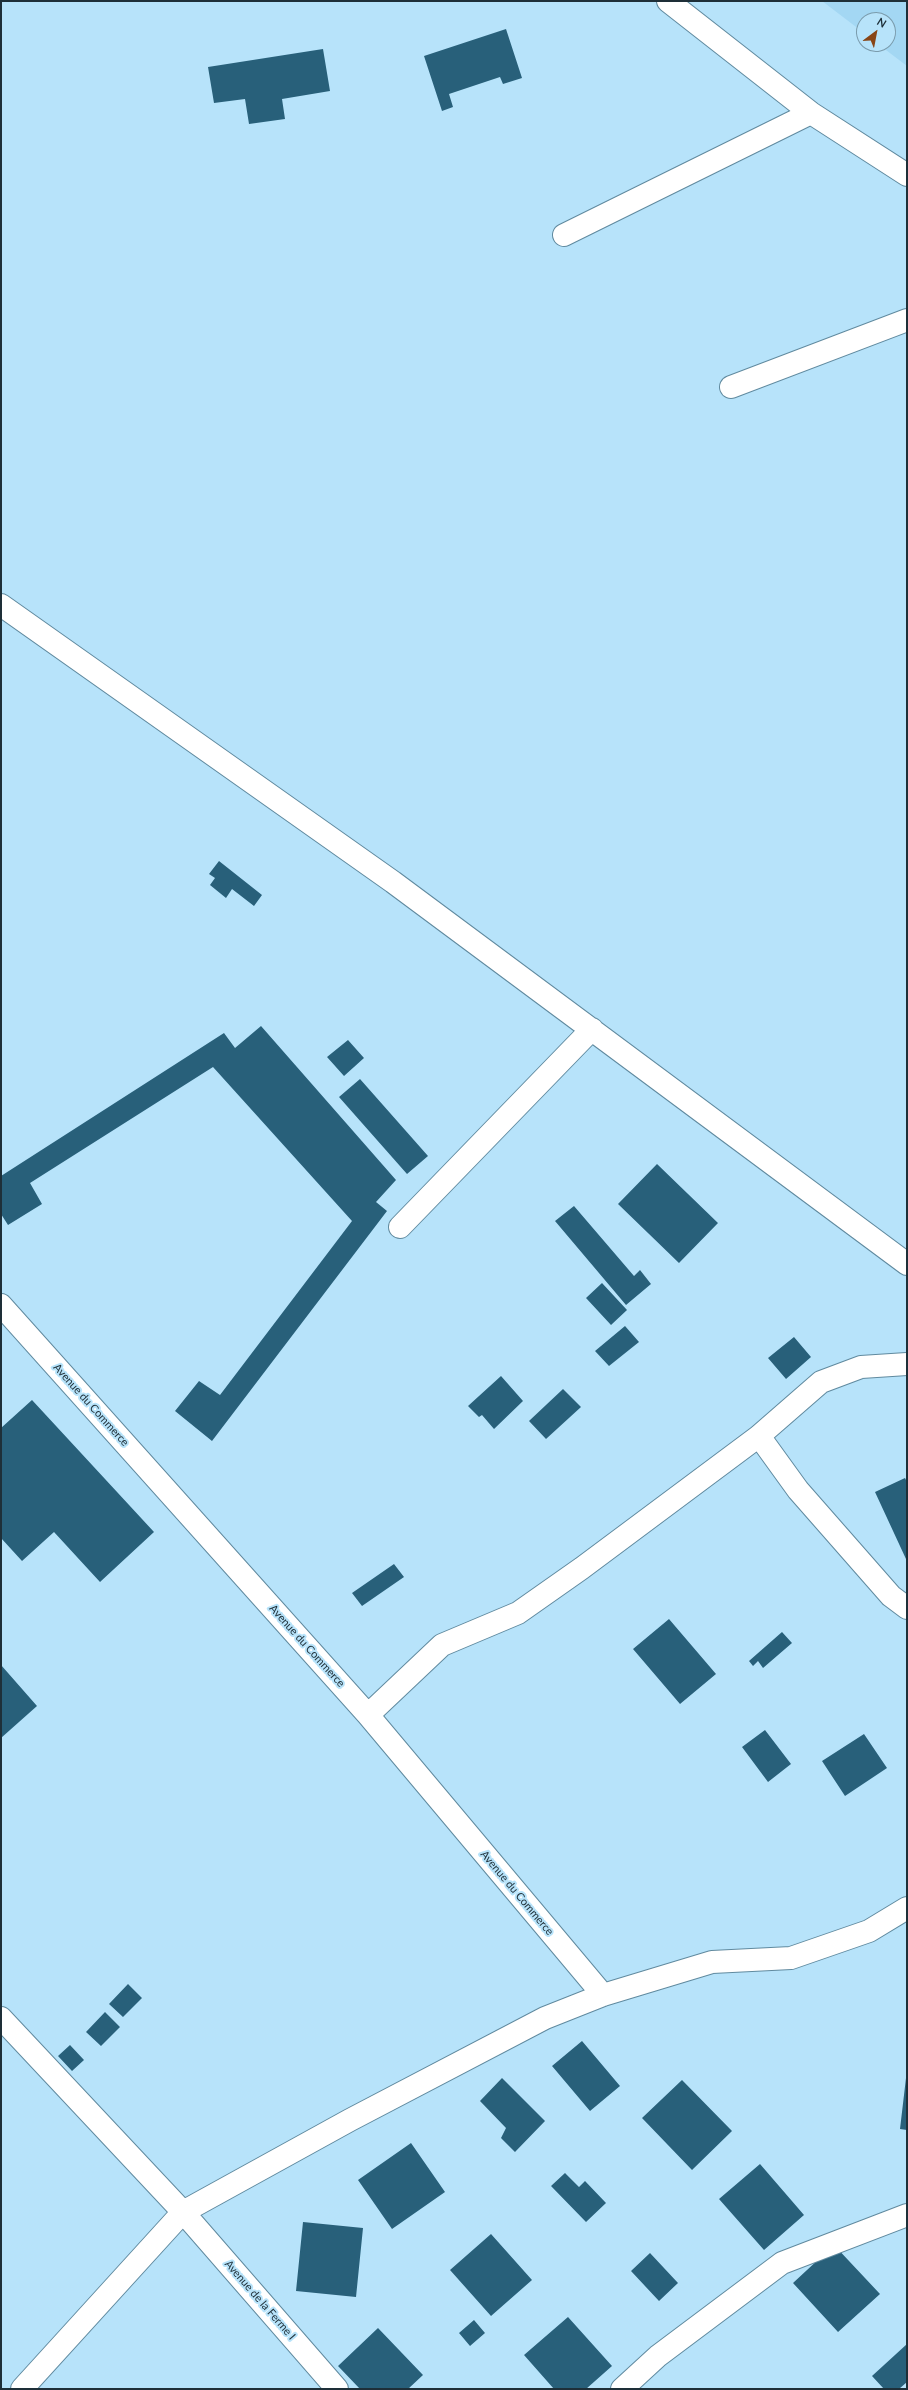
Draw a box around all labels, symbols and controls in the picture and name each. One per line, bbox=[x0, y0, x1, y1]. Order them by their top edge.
north arrow bbox=[856, 12, 896, 52]
text: N bbox=[875, 14, 889, 30]
street label: Avenue du Commerce bbox=[50, 1361, 132, 1449]
street label: Avenue du Commerce bbox=[266, 1602, 348, 1690]
street label: Avenue du Commerce bbox=[478, 1848, 556, 1938]
street label: Avenue de la Ferme I bbox=[222, 2257, 298, 2343]

